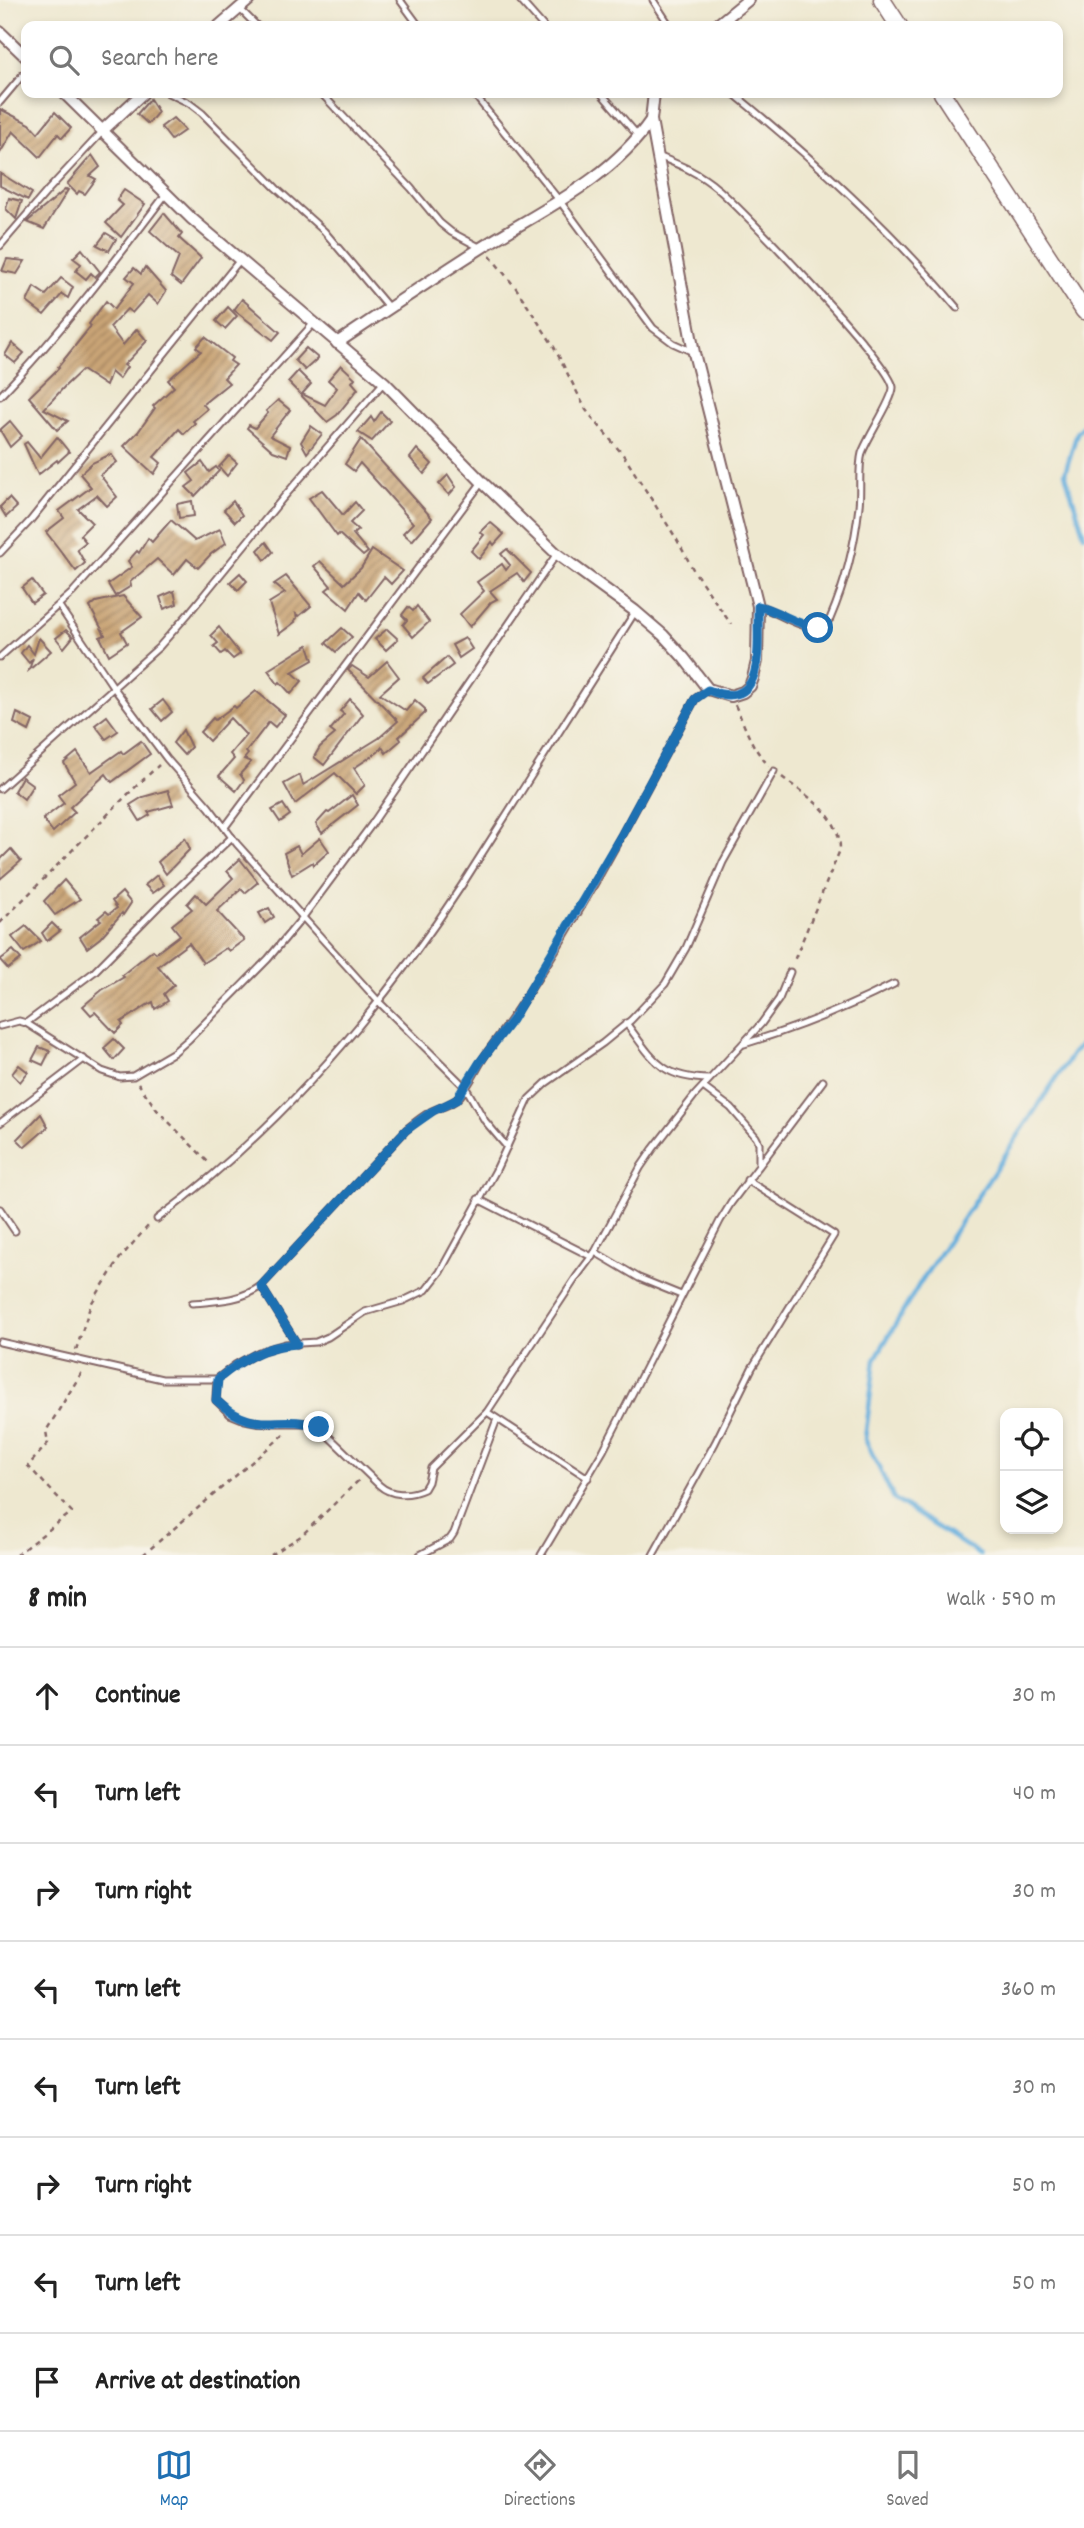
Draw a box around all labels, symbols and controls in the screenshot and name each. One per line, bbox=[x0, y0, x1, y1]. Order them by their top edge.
search box bbox=[21, 21, 1063, 98]
icon: search bbox=[45, 41, 83, 79]
text: Search here bbox=[101, 41, 219, 78]
route start bbox=[802, 612, 833, 643]
map controls bbox=[1000, 1408, 1063, 1534]
button: locate bbox=[1000, 1408, 1063, 1471]
route end bbox=[303, 1411, 334, 1442]
button: layers bbox=[1000, 1471, 1063, 1534]
text: 8 min bbox=[28, 1579, 87, 1622]
text: Walk · 590 m bbox=[947, 1584, 1056, 1617]
icon: ahead bbox=[28, 1677, 66, 1715]
text: Continue bbox=[95, 1678, 180, 1715]
text: 30 m bbox=[1012, 1680, 1056, 1713]
icon: left bbox=[28, 1775, 66, 1813]
text: Turn left bbox=[95, 1776, 181, 1813]
text: 40 m bbox=[1013, 1778, 1056, 1811]
icon: right bbox=[28, 1873, 66, 1911]
text: Turn right bbox=[95, 1874, 192, 1911]
text: 30 m bbox=[1012, 1876, 1056, 1909]
icon: left bbox=[28, 1971, 66, 2009]
text: Turn left bbox=[95, 1972, 181, 2009]
text: 360 m bbox=[1001, 1974, 1056, 2007]
icon: left bbox=[28, 2069, 66, 2107]
text: Turn left bbox=[95, 2070, 181, 2107]
text: 30 m bbox=[1012, 2072, 1056, 2105]
icon: right bbox=[28, 2167, 66, 2205]
text: Turn right bbox=[95, 2168, 192, 2205]
text: 50 m bbox=[1012, 2170, 1056, 2203]
icon: left bbox=[28, 2265, 66, 2303]
text: Turn left bbox=[95, 2266, 181, 2303]
text: 50 m bbox=[1012, 2268, 1056, 2301]
icon: arrive bbox=[28, 2363, 66, 2401]
text: Arrive at destination bbox=[95, 2364, 300, 2401]
tab: Map bbox=[155, 2446, 193, 2515]
tab: Directions bbox=[504, 2446, 576, 2515]
tab: Saved bbox=[886, 2446, 929, 2515]

